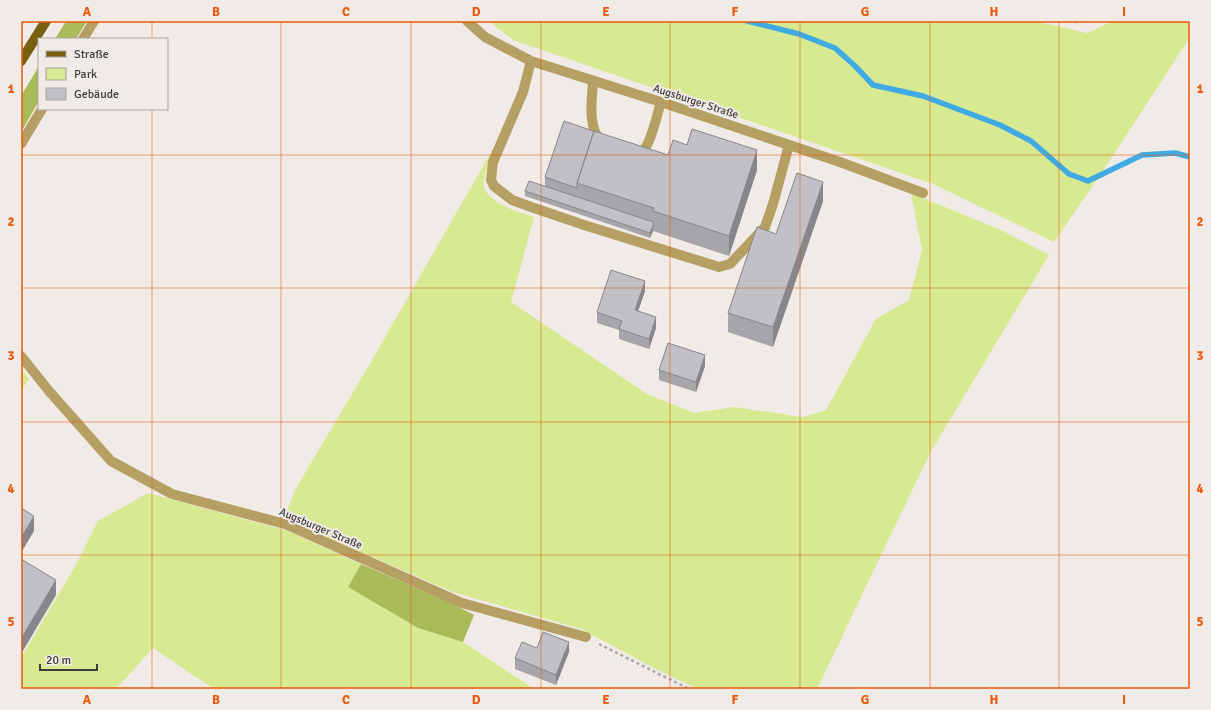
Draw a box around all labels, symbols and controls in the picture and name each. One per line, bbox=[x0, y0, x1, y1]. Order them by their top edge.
text: A bbox=[83, 4, 92, 20]
text: B bbox=[212, 4, 220, 20]
text: C bbox=[342, 4, 350, 20]
text: D bbox=[472, 4, 481, 20]
text: E bbox=[602, 4, 610, 20]
text: F bbox=[732, 4, 739, 20]
text: G bbox=[861, 4, 869, 20]
text: H bbox=[990, 4, 998, 20]
text: I bbox=[1122, 4, 1126, 20]
legend bbox=[38, 38, 168, 110]
text: Straße bbox=[74, 47, 109, 62]
text: Park bbox=[74, 67, 97, 82]
text: 1 bbox=[7, 81, 15, 97]
text: 1 bbox=[1196, 81, 1204, 97]
street label: Augsburger Straße bbox=[652, 82, 740, 121]
text: Gebäude bbox=[74, 87, 119, 102]
text: 2 bbox=[7, 214, 15, 230]
text: 2 bbox=[1196, 214, 1204, 230]
text: 3 bbox=[7, 348, 15, 364]
text: 3 bbox=[1196, 348, 1204, 364]
text: 4 bbox=[7, 481, 15, 497]
text: 4 bbox=[1196, 481, 1204, 497]
street label: Augsburger Straße bbox=[277, 505, 364, 552]
text: 5 bbox=[7, 614, 15, 630]
text: 5 bbox=[1196, 614, 1204, 630]
scale bar bbox=[40, 646, 97, 672]
text: 20 m bbox=[46, 653, 71, 668]
text: A bbox=[83, 692, 92, 708]
text: B bbox=[212, 692, 220, 708]
text: C bbox=[342, 692, 350, 708]
text: D bbox=[472, 692, 481, 708]
text: E bbox=[602, 692, 610, 708]
text: F bbox=[732, 692, 739, 708]
text: G bbox=[861, 692, 869, 708]
text: H bbox=[990, 692, 998, 708]
text: I bbox=[1122, 692, 1126, 708]

